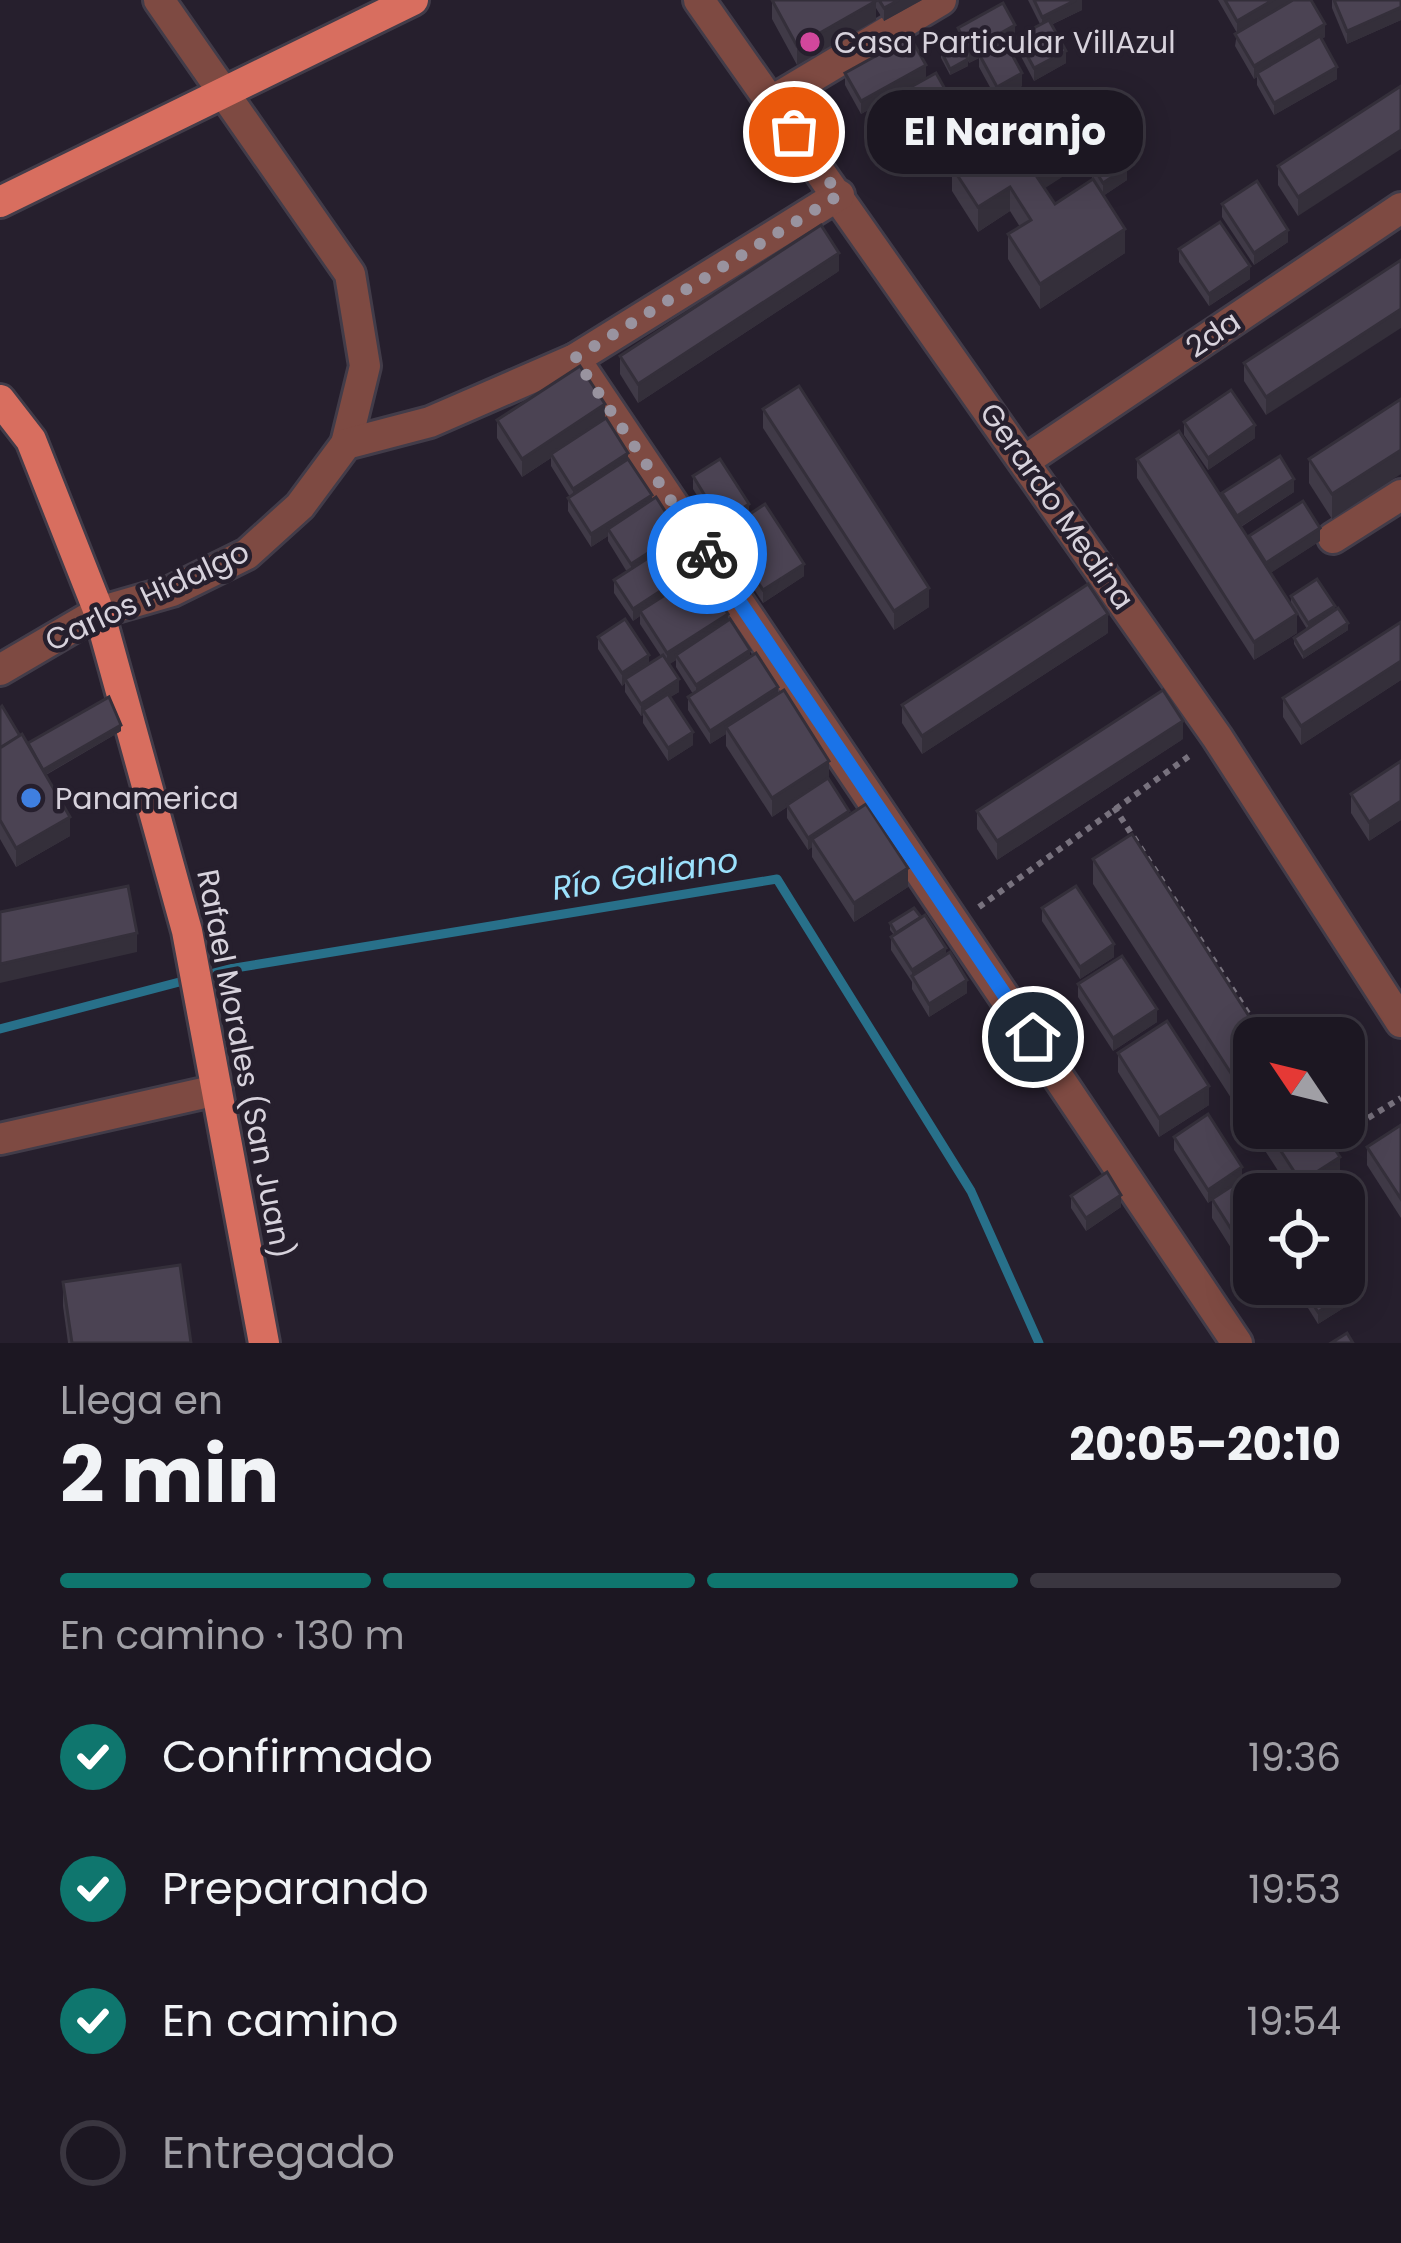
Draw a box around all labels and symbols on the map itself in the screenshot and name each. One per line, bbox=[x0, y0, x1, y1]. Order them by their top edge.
place label: Casa Particular VillAzul bbox=[834, 21, 1176, 64]
marker: Casa Particular VillAzul bbox=[797, 29, 823, 55]
pin bbox=[743, 81, 845, 183]
callout: El Naranjo bbox=[866, 90, 1142, 174]
street label: 2da bbox=[1177, 300, 1249, 368]
street label: Gerardo Medina bbox=[970, 394, 1144, 618]
courier bbox=[647, 494, 767, 614]
street label: Carlos Hidalgo bbox=[38, 530, 256, 662]
place label: Panamerica bbox=[55, 777, 239, 820]
marker: Panamerica bbox=[18, 785, 44, 811]
water label: Río Galiano bbox=[549, 836, 741, 912]
street label: Rafael Morales (San Juan) bbox=[186, 866, 304, 1262]
pin bbox=[982, 986, 1084, 1088]
north arrow bbox=[1233, 1017, 1365, 1149]

